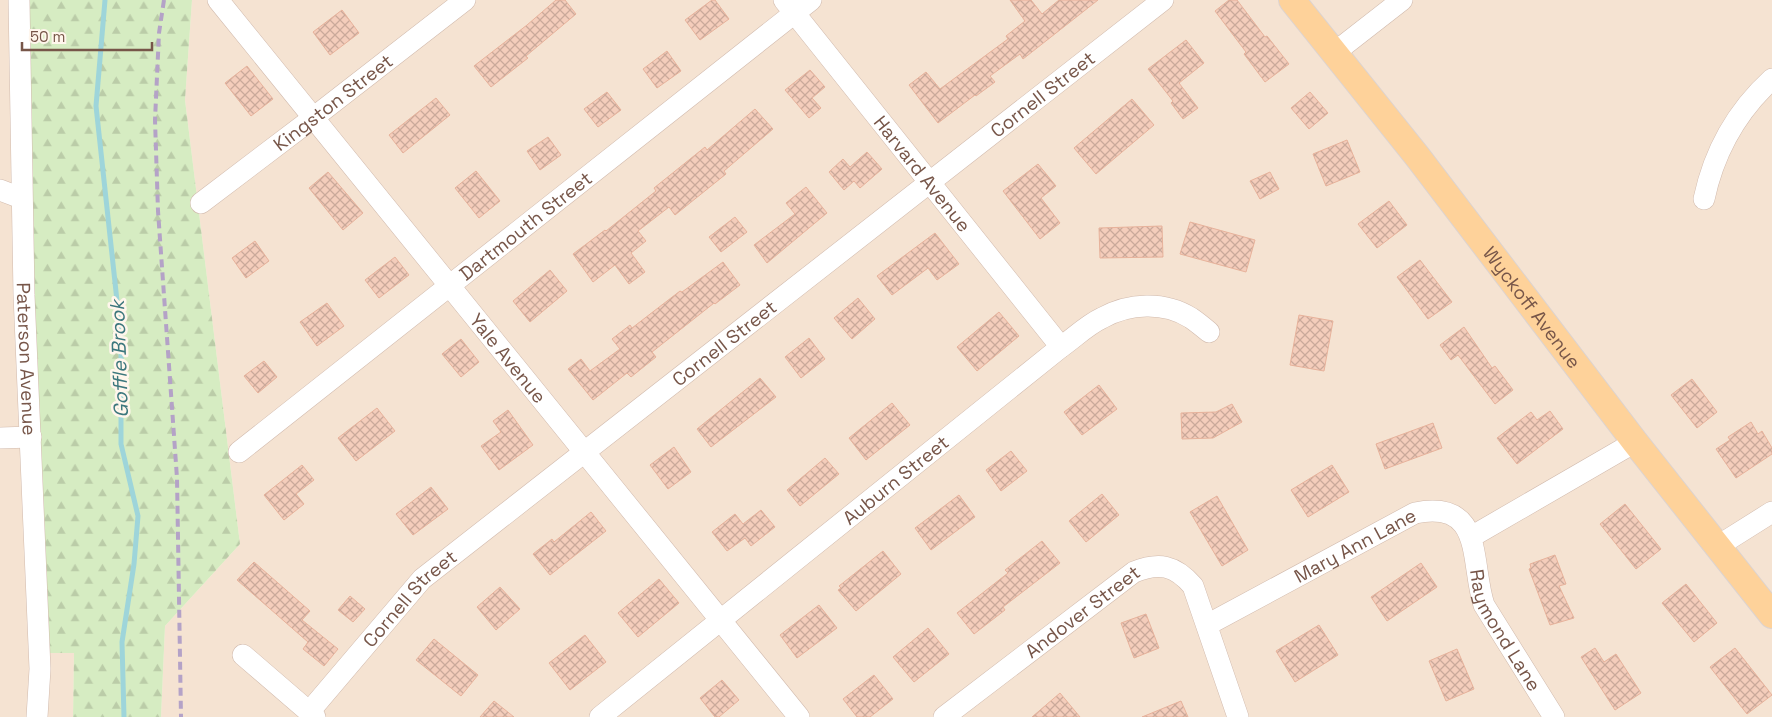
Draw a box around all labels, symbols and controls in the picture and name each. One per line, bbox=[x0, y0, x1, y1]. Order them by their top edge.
scale bar bbox=[22, 20, 152, 52]
text: 50 m bbox=[30, 27, 65, 46]
street label: Cornell Street bbox=[985, 46, 1100, 143]
street label: Kingston Street bbox=[268, 49, 398, 157]
street label: Harvard Avenue bbox=[868, 110, 976, 237]
street label: Dartmouth Street bbox=[454, 166, 597, 286]
street label: Wyckoff Avenue bbox=[1477, 241, 1586, 374]
street label: Paterson Avenue bbox=[11, 282, 42, 436]
street label: Cornell Street bbox=[667, 295, 782, 392]
water label: Goffle Brook bbox=[104, 297, 134, 418]
street label: Yale Avenue bbox=[464, 308, 552, 409]
street label: Auburn Street bbox=[838, 430, 954, 530]
street label: Mary Ann Lane bbox=[1290, 503, 1421, 589]
street label: Cornell Street bbox=[357, 545, 462, 653]
street label: Andover Street bbox=[1020, 560, 1145, 664]
street label: Raymond Lane bbox=[1464, 568, 1547, 696]

